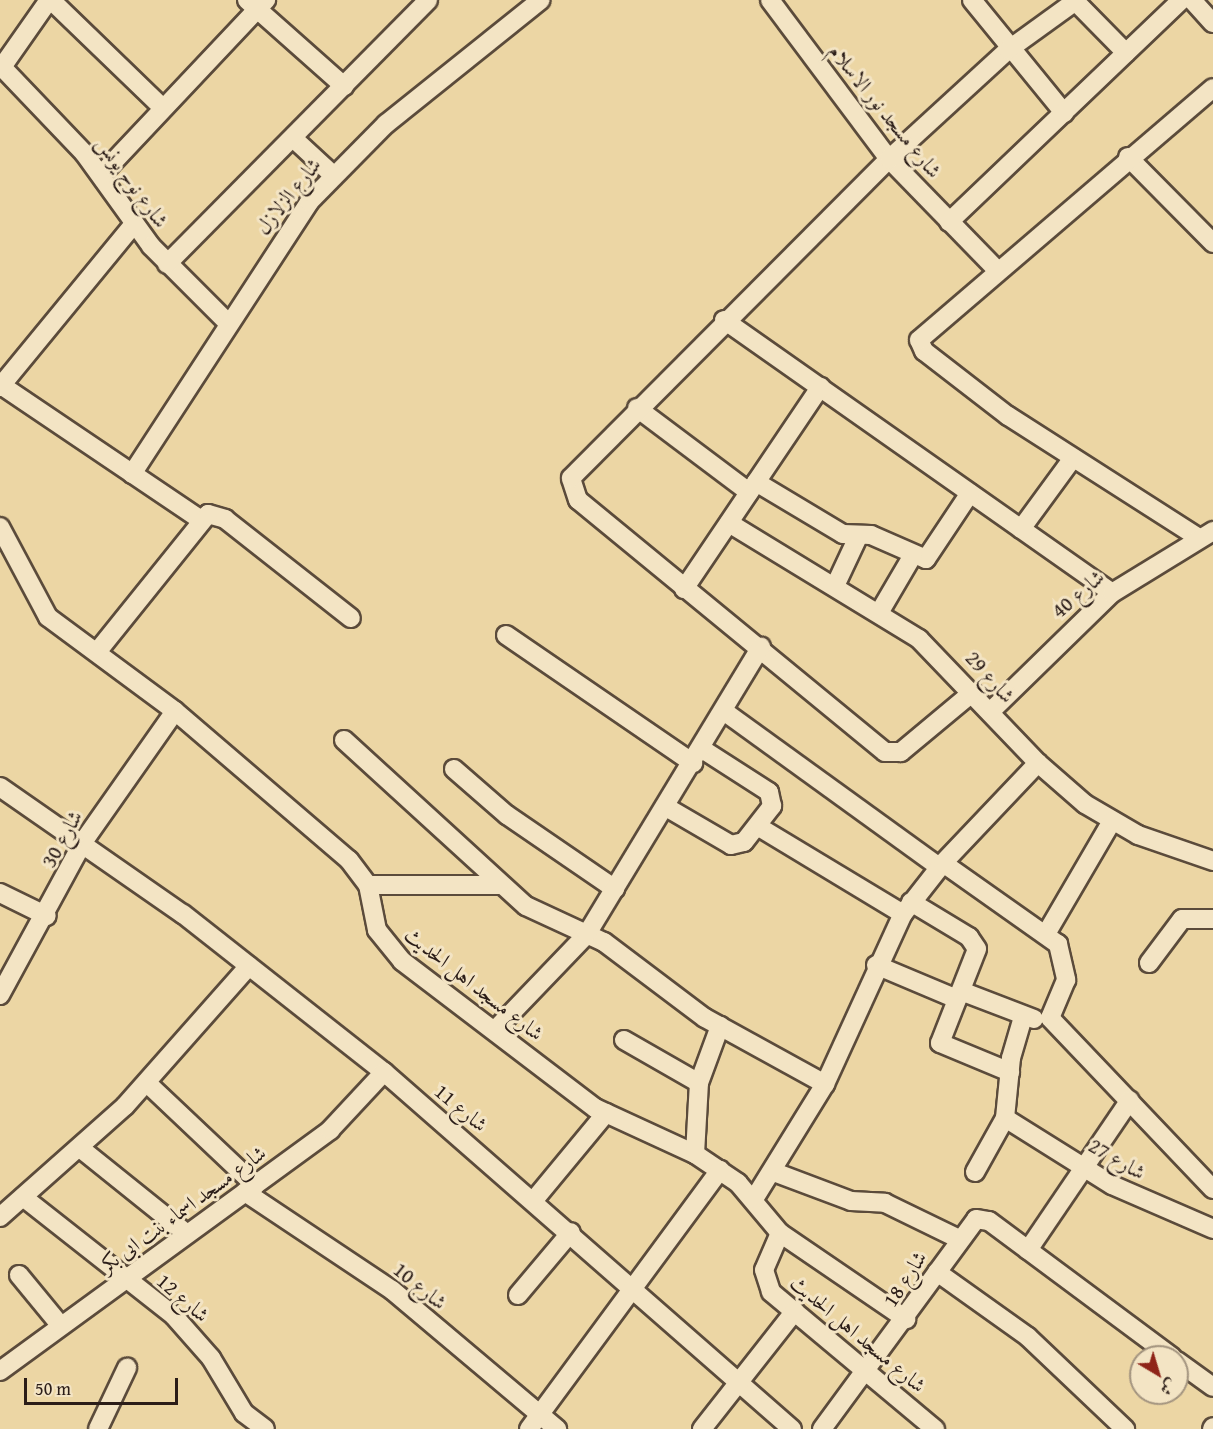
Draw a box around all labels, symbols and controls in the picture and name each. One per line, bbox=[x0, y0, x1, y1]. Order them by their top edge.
street label: شارع مسجد نور الاسلام bbox=[823, 39, 947, 183]
street label: شارع نوح يونس bbox=[90, 131, 174, 233]
street label: شارع الزلازل bbox=[250, 153, 326, 239]
street label: شارع 40 bbox=[1047, 564, 1109, 624]
street label: شارع 29 bbox=[960, 646, 1020, 708]
street label: شارع 30 bbox=[36, 806, 88, 872]
street label: شارع مسجد اهل الحديث bbox=[400, 922, 548, 1046]
street label: شارع 11 bbox=[429, 1079, 493, 1137]
street label: شارع 27 bbox=[1084, 1133, 1150, 1185]
street label: شارع مسجد اسماء بنت ابى بكر bbox=[95, 1140, 271, 1278]
street label: شارع 18 bbox=[878, 1246, 932, 1312]
street label: شارع 10 bbox=[388, 1257, 452, 1315]
street label: شارع 12 bbox=[152, 1268, 214, 1328]
street label: شارع مسجد اهل الحديث bbox=[785, 1270, 931, 1398]
north arrow bbox=[1129, 1345, 1189, 1405]
scale bar bbox=[27, 1366, 182, 1404]
text: ش bbox=[1155, 1373, 1182, 1402]
text: 50 m bbox=[35, 1375, 71, 1402]

